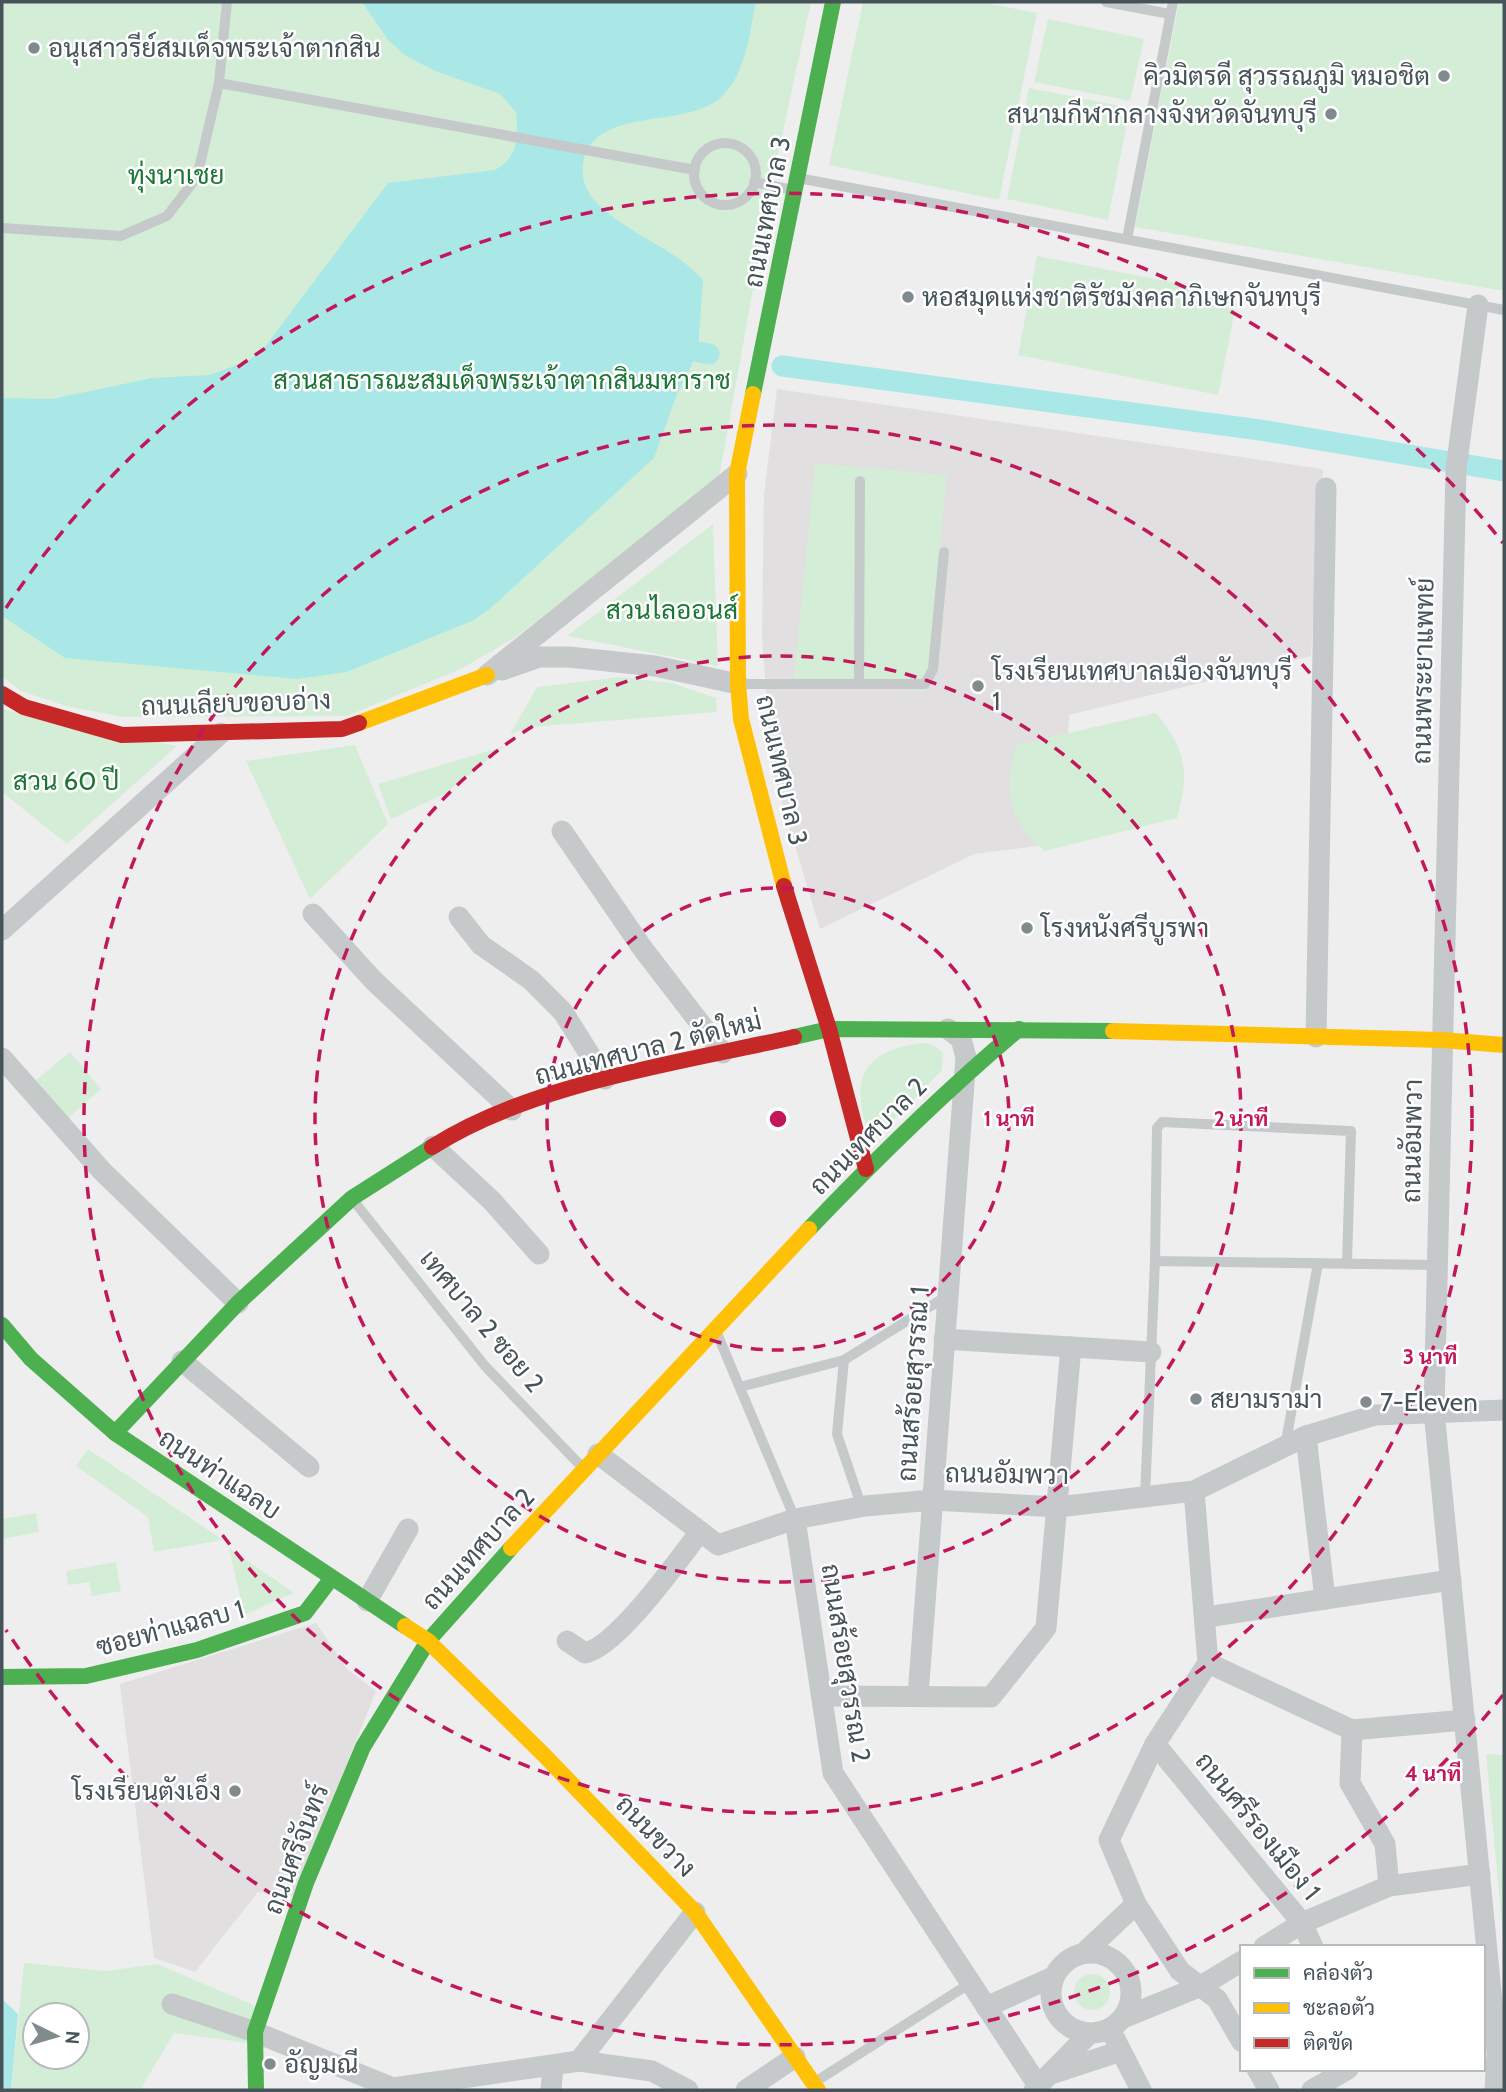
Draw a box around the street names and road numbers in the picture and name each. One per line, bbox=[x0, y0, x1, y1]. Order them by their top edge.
street label: ถนนเทศบาล 3 bbox=[737, 134, 797, 290]
street label: ถนนพระยาแพทย์ bbox=[1404, 577, 1441, 765]
street label: ถนนเลียบขอบอ่าง bbox=[140, 684, 332, 722]
street label: ถนนเทศบาล 3 bbox=[749, 692, 815, 848]
street label: ถนนเทศบาล 2 ตัดใหม่ bbox=[531, 1004, 765, 1092]
street label: ถนนเทศบาล 2 bbox=[803, 1071, 933, 1201]
street label: ถนนอัมพวา bbox=[1395, 1079, 1429, 1203]
street label: เทศบาล 2 ซอย 2 bbox=[413, 1243, 551, 1399]
street label: ถนนสร้อยสุวรรณ 1 bbox=[890, 1285, 938, 1483]
street label: ถนนท่าแฉลบ bbox=[153, 1422, 287, 1526]
street label: ถนนอัมพวา bbox=[945, 1457, 1069, 1491]
street label: ถนนเทศบาล 2 bbox=[415, 1481, 541, 1617]
street label: ถนนสร้อยสุวรรณ 2 bbox=[813, 1561, 877, 1765]
street label: ซอยท่าแฉลบ 1 bbox=[92, 1593, 248, 1663]
street label: ถนนศรีรองเมือง 1 bbox=[1188, 1745, 1328, 1907]
street label: ถนนศรีจันทร์ bbox=[256, 1779, 336, 1919]
street label: ถนนขวาง bbox=[609, 1788, 703, 1884]

